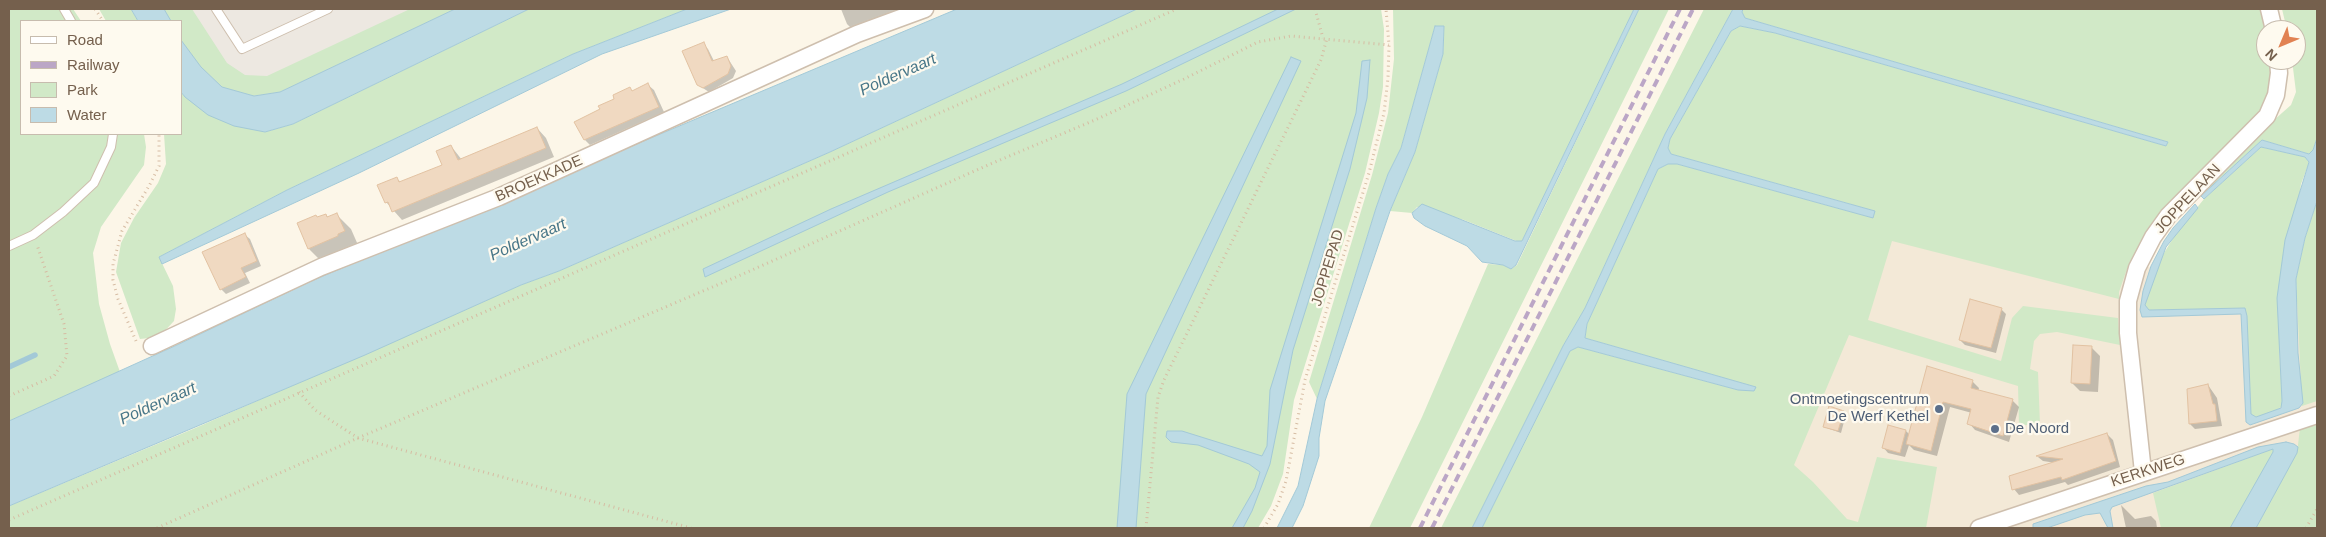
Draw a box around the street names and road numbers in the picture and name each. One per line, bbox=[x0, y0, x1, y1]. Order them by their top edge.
street label: BROEKKADE bbox=[493, 152, 585, 206]
street label: JOPPELAAN bbox=[2151, 161, 2225, 237]
street label: JOPPEPAD bbox=[1308, 228, 1348, 308]
street label: KERKWEG bbox=[2109, 451, 2187, 491]

